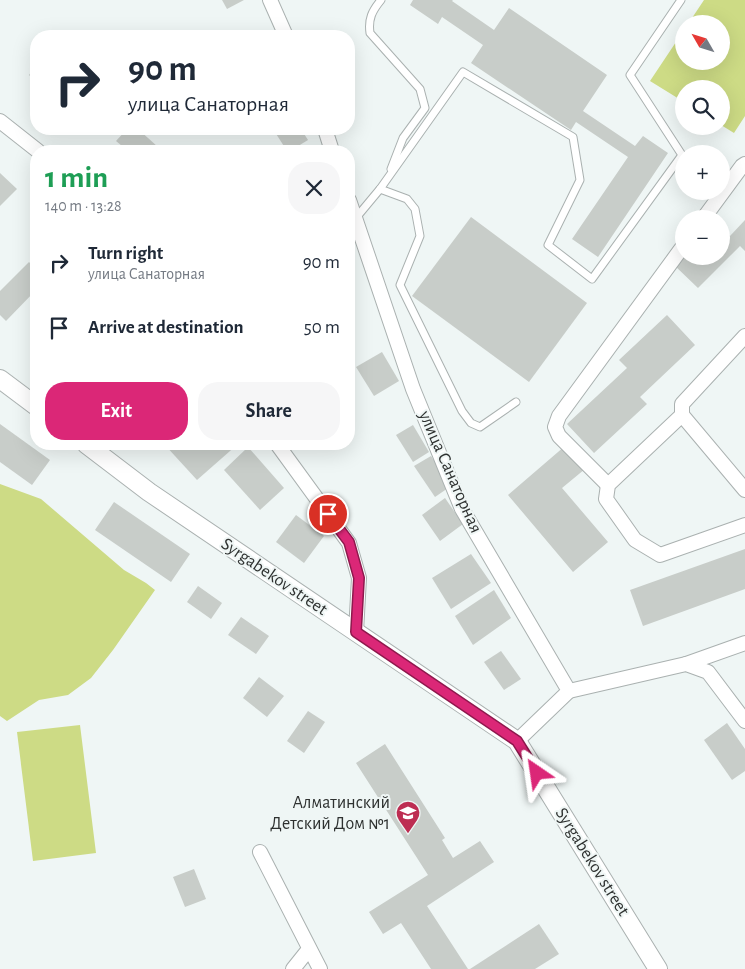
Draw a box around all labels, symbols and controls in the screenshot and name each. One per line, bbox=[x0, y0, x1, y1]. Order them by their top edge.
north arrow bbox=[675, 15, 730, 70]
map controls bbox=[675, 15, 730, 265]
icon: right bbox=[45, 50, 110, 115]
text: 90 m bbox=[128, 52, 197, 87]
button: search bbox=[675, 80, 730, 135]
text: улица Санаторная bbox=[128, 93, 289, 115]
button: + bbox=[675, 145, 730, 200]
button: close bbox=[288, 162, 340, 214]
text: 1 min bbox=[45, 163, 108, 193]
text: 140 m · 13:28 bbox=[45, 198, 122, 214]
button: − bbox=[675, 210, 730, 265]
text: Turn right bbox=[88, 244, 163, 263]
icon: right bbox=[45, 249, 73, 277]
text: 90 m bbox=[303, 253, 340, 272]
text: улица Санаторная bbox=[88, 266, 205, 282]
icon: arrive bbox=[45, 314, 73, 342]
text: Arrive at destination bbox=[88, 318, 244, 337]
text: 50 m bbox=[304, 318, 340, 337]
button: Exit bbox=[45, 382, 188, 440]
button: Share bbox=[198, 382, 340, 440]
street label: улица Санаторная bbox=[415, 407, 485, 536]
pin bbox=[307, 493, 349, 535]
icon: arrive bbox=[314, 500, 342, 528]
street label: Syrgabekov street bbox=[218, 535, 331, 619]
position arrow bbox=[510, 746, 562, 798]
place label: Алматинский Детский Дом №1 bbox=[270, 794, 390, 833]
school or university icon: Алматинский Детский Дом №1 bbox=[395, 800, 421, 834]
street label: Syrgabekov street bbox=[552, 805, 633, 919]

